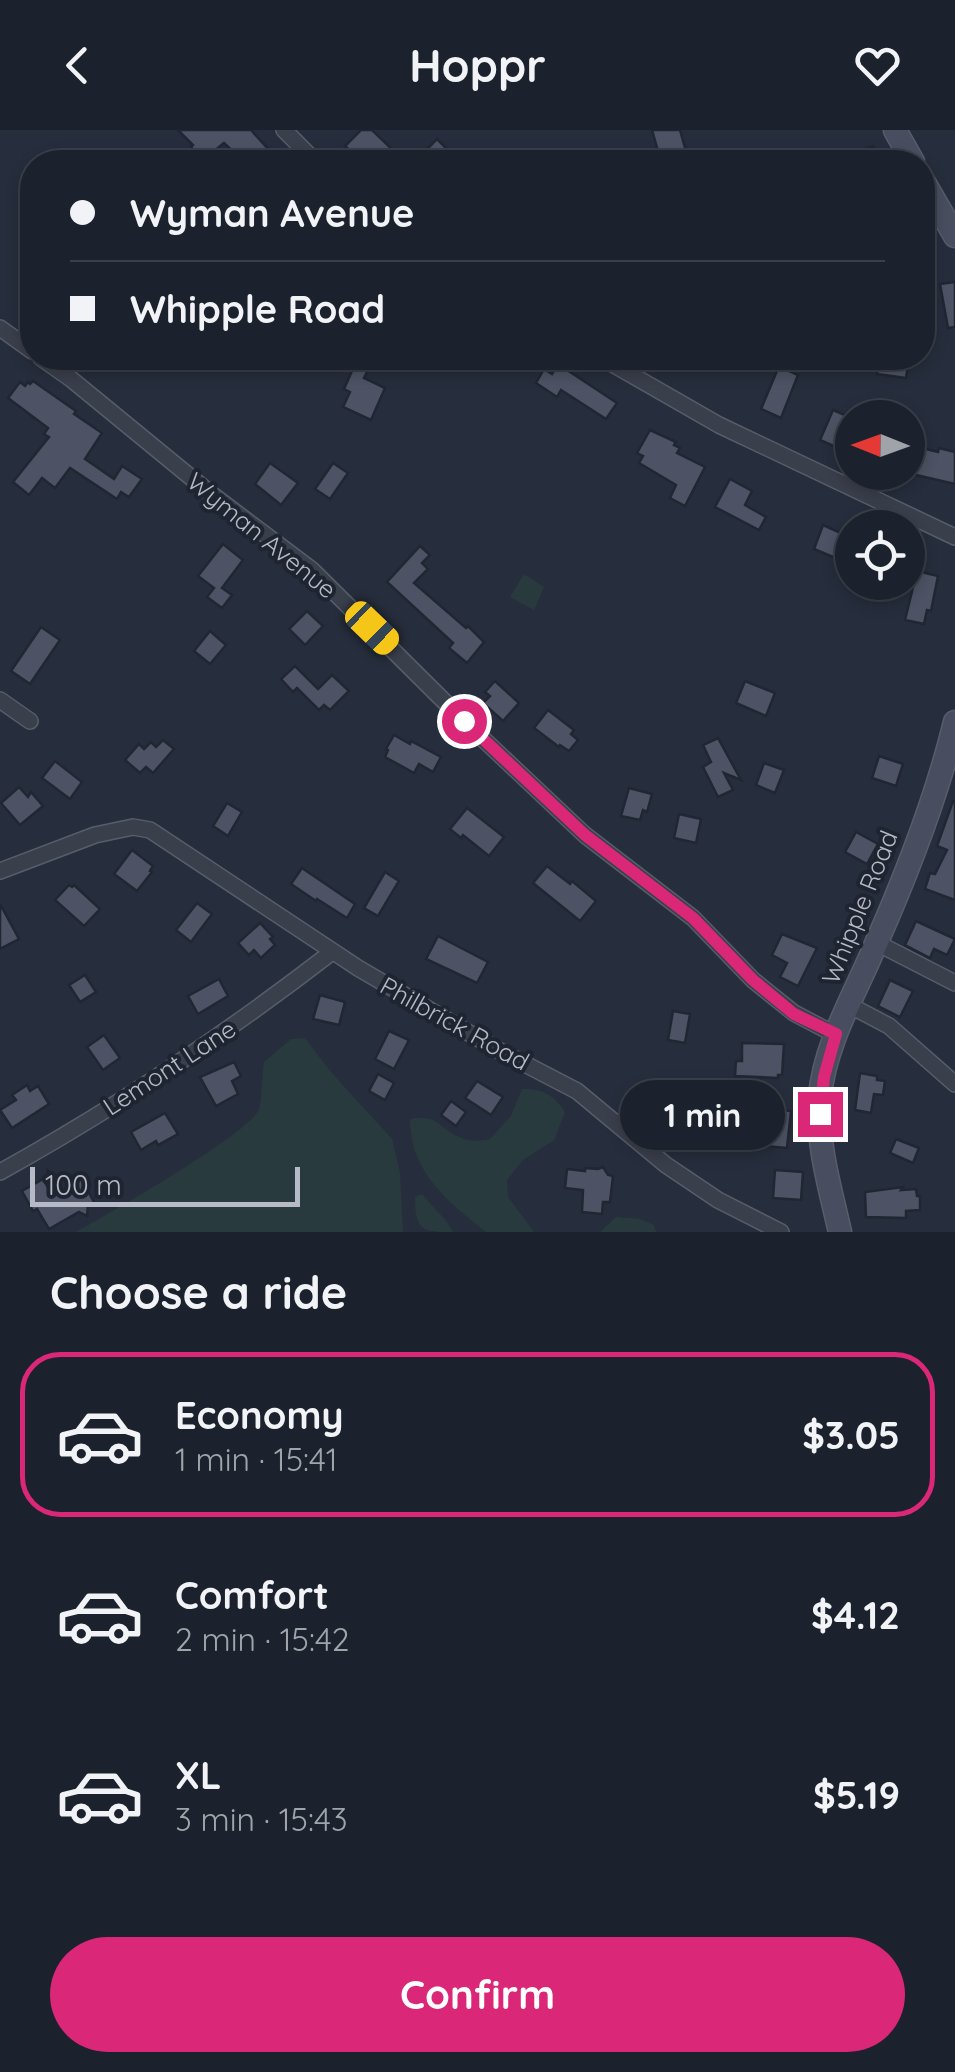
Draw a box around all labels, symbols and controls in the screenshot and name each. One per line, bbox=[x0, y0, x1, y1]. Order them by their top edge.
text: Hoppr bbox=[409, 37, 546, 93]
icon: back bbox=[50, 38, 105, 93]
icon: heart bbox=[850, 38, 905, 93]
text: Wyman Avenue bbox=[130, 189, 415, 237]
text: Whipple Road bbox=[130, 285, 385, 333]
north arrow bbox=[835, 400, 925, 490]
map controls bbox=[835, 400, 925, 600]
street label: Wyman Avenue bbox=[181, 465, 343, 605]
button: locate bbox=[835, 510, 925, 600]
car bbox=[340, 596, 404, 660]
route start bbox=[442, 699, 487, 744]
street label: Whipple Road bbox=[814, 826, 904, 988]
street label: Philbrick Road bbox=[375, 969, 535, 1077]
street label: Lemont Lane bbox=[97, 1013, 241, 1121]
callout: 1 min bbox=[620, 1079, 785, 1149]
route end bbox=[798, 1092, 843, 1137]
text: 1 min bbox=[664, 1095, 741, 1135]
scale bar bbox=[30, 1162, 300, 1206]
text: 100 m bbox=[45, 1167, 122, 1202]
text: Choose a ride bbox=[50, 1264, 347, 1320]
icon: car bbox=[55, 1390, 145, 1480]
text: Economy bbox=[175, 1391, 344, 1439]
text: $3.05 bbox=[802, 1411, 900, 1459]
text: 1 min · 15:41 bbox=[175, 1439, 338, 1479]
icon: car bbox=[55, 1570, 145, 1660]
text: Comfort bbox=[175, 1571, 329, 1619]
text: $4.12 bbox=[811, 1591, 900, 1639]
text: 2 min · 15:42 bbox=[175, 1619, 350, 1659]
icon: car bbox=[55, 1750, 145, 1840]
text: XL bbox=[175, 1751, 221, 1799]
text: $5.19 bbox=[813, 1771, 900, 1819]
text: 3 min · 15:43 bbox=[175, 1799, 348, 1839]
button: Confirm bbox=[50, 1937, 905, 2052]

